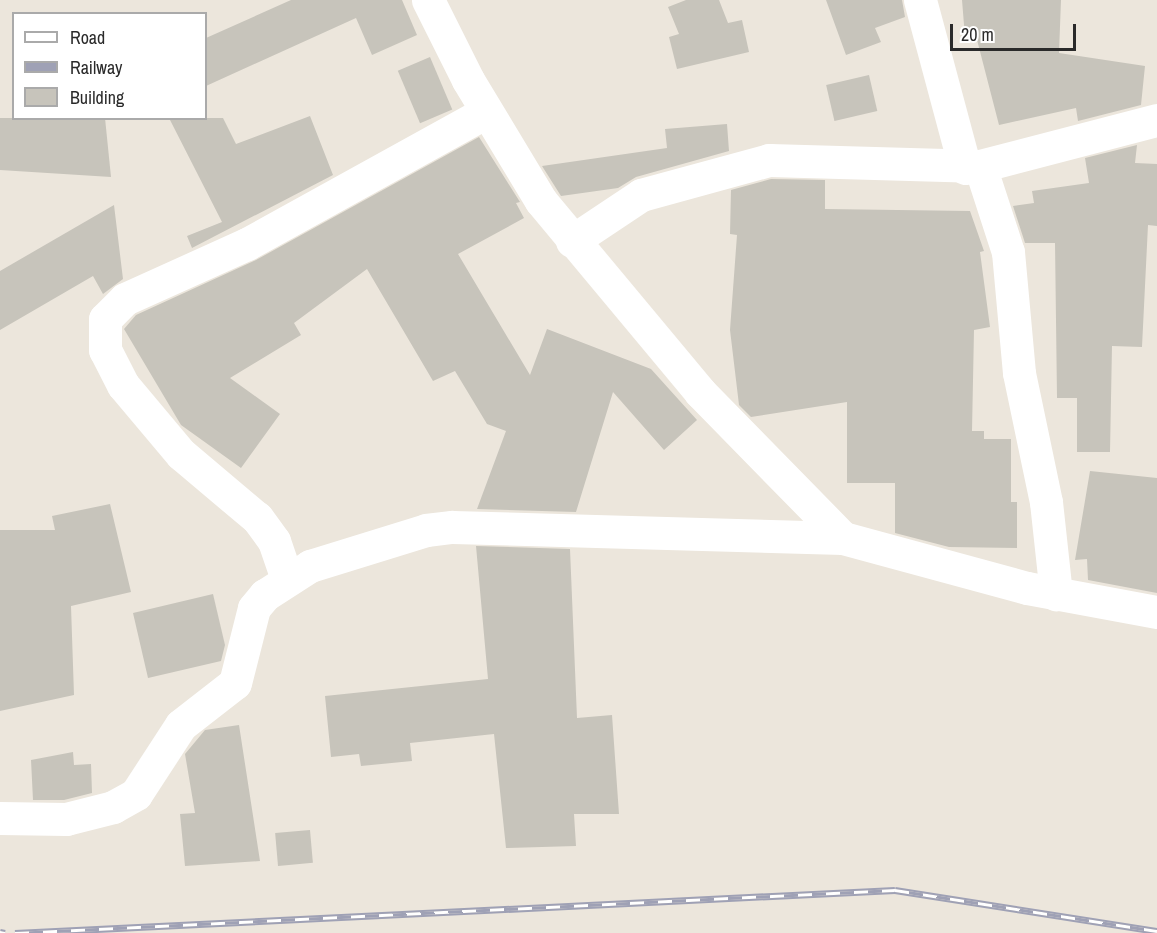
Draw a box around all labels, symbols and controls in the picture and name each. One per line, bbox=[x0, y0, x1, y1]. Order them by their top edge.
legend bbox=[12, 12, 207, 120]
scale bar bbox=[953, 12, 1079, 50]
text: 20 m bbox=[961, 22, 994, 47]
text: Road bbox=[70, 25, 105, 50]
text: Railway bbox=[70, 55, 123, 80]
text: Building bbox=[70, 85, 124, 110]

